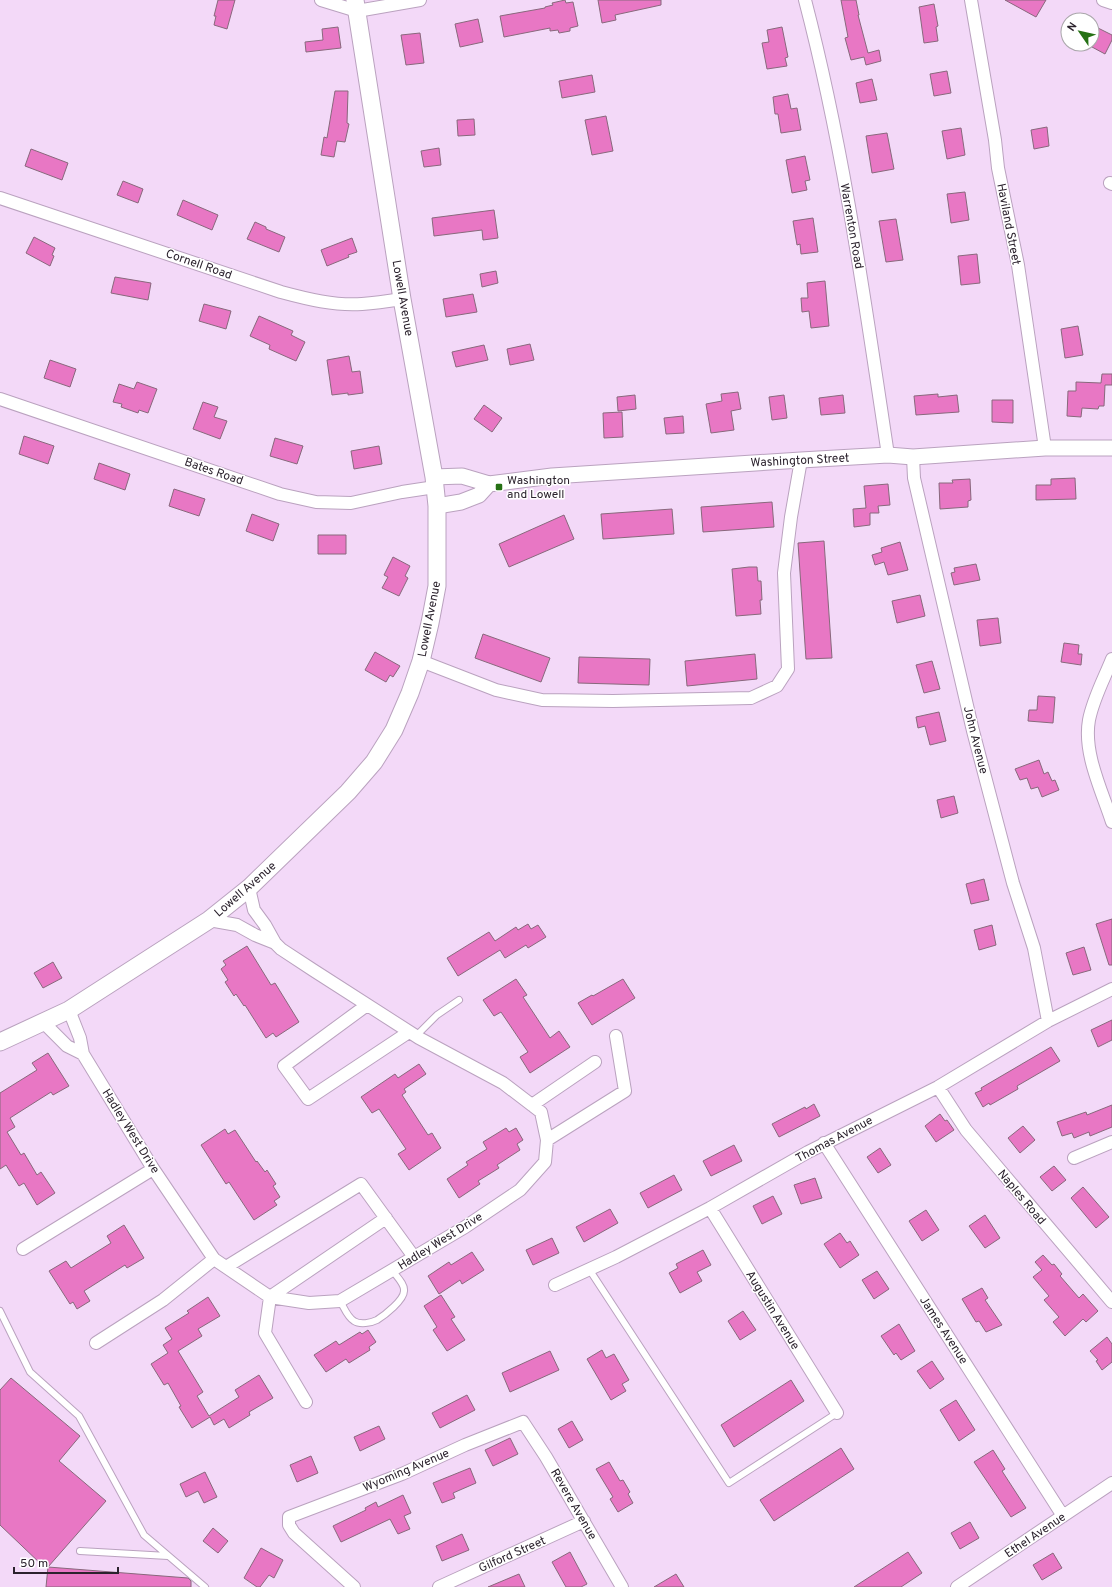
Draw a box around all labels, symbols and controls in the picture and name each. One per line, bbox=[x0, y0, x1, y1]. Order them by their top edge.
north arrow bbox=[1060, 12, 1100, 52]
text: N bbox=[1065, 20, 1081, 34]
street label: Warrenton Road bbox=[836, 182, 866, 270]
street label: Haviland Street bbox=[992, 182, 1024, 266]
street label: Cornell Road bbox=[163, 246, 234, 284]
street label: Lowell Avenue bbox=[387, 259, 417, 337]
street label: Washington Street bbox=[750, 450, 850, 472]
street label: Bates Road bbox=[182, 454, 245, 489]
place label: Washington and Lowell bbox=[507, 473, 570, 503]
marker: Washington and Lowell bbox=[494, 482, 504, 492]
street label: Lowell Avenue bbox=[415, 580, 445, 658]
street label: John Avenue bbox=[959, 705, 991, 776]
street label: Lowell Avenue bbox=[211, 858, 280, 921]
street label: Hadley West Drive bbox=[98, 1086, 163, 1177]
street label: Thomas Avenue bbox=[793, 1113, 876, 1167]
street label: Naples Road bbox=[994, 1167, 1049, 1228]
street label: Hadley West Drive bbox=[395, 1209, 486, 1274]
street label: Augustin Avenue bbox=[741, 1268, 803, 1353]
street label: James Avenue bbox=[915, 1294, 971, 1368]
street label: Wyoming Avenue bbox=[361, 1446, 452, 1496]
street label: Revere Avenue bbox=[546, 1466, 600, 1543]
street label: Ethel Avenue bbox=[1002, 1510, 1069, 1562]
street label: Gilford Street bbox=[476, 1533, 548, 1577]
scale bar bbox=[14, 1549, 118, 1575]
text: 50 m bbox=[20, 1556, 48, 1572]

